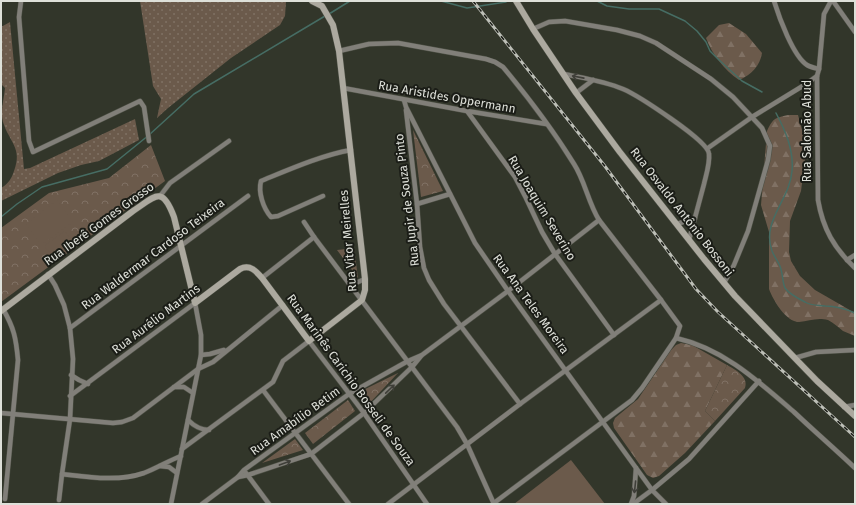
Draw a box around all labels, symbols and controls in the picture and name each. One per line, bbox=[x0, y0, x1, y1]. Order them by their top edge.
one-way arrow bbox=[572, 73, 585, 81]
street label: Rua Aristides Oppermann bbox=[377, 78, 517, 116]
street label: Rua Salomão Abud bbox=[800, 80, 814, 182]
street label: Rua Jupir de Souza Pinto bbox=[392, 133, 422, 267]
street label: Rua Osvaldo Antônio Bossoni bbox=[628, 145, 736, 279]
street label: Rua Joaquim Severino bbox=[505, 153, 579, 263]
street label: Rua Iberê Gomes Grosso bbox=[41, 179, 157, 269]
street label: Rua Vitor Meirelles bbox=[337, 189, 359, 293]
street label: Rua Waldermar Cardoso Teixeira bbox=[79, 196, 227, 312]
street label: Rua Ana Teles Moreira bbox=[490, 251, 572, 357]
street label: Rua Aurélio Martins bbox=[109, 281, 203, 357]
street label: Rua Marinês Carichio Bosseli de Souza bbox=[284, 291, 418, 469]
street label: Rua Amabílio Betim bbox=[248, 384, 342, 458]
one-way arrow bbox=[385, 384, 395, 394]
one-way arrow bbox=[278, 459, 291, 466]
one-way arrow bbox=[632, 480, 639, 493]

